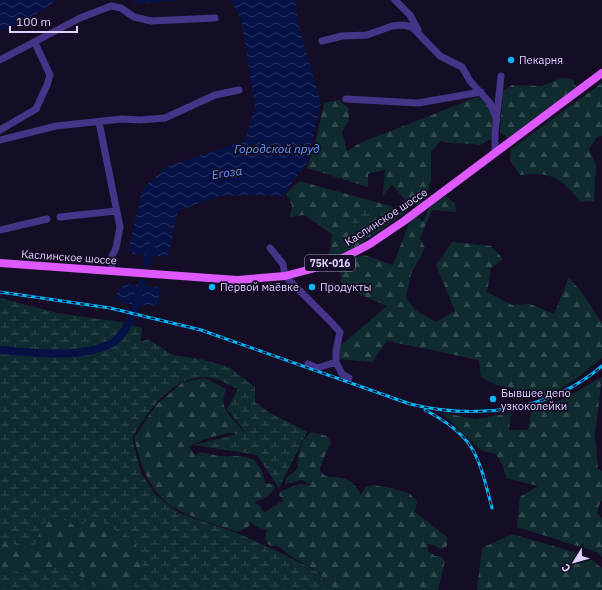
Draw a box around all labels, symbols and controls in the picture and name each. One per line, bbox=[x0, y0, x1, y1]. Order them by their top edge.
scale bar bbox=[10, 8, 77, 34]
text: 100 m bbox=[16, 14, 51, 29]
place label: Пекарня bbox=[519, 53, 563, 67]
marker: Пекарня bbox=[506, 55, 516, 65]
water label: Городской пруд bbox=[234, 141, 320, 156]
water label: Егоза bbox=[210, 163, 243, 182]
street label: Каслинское шоссе bbox=[342, 185, 430, 249]
street label: Каслинское шоссе bbox=[21, 247, 117, 267]
road number: 75К-016 bbox=[305, 255, 355, 271]
place label: Первой маёвке bbox=[220, 280, 299, 294]
place label: Продукты bbox=[320, 280, 371, 294]
marker: Первой маёвке bbox=[207, 282, 217, 292]
marker: Продукты bbox=[307, 282, 317, 292]
place label: Бывшее депо узкоколейки bbox=[501, 386, 571, 413]
marker: Бывшее депо узкоколейки bbox=[488, 394, 498, 404]
north arrow bbox=[554, 542, 594, 582]
text: С bbox=[558, 561, 574, 575]

